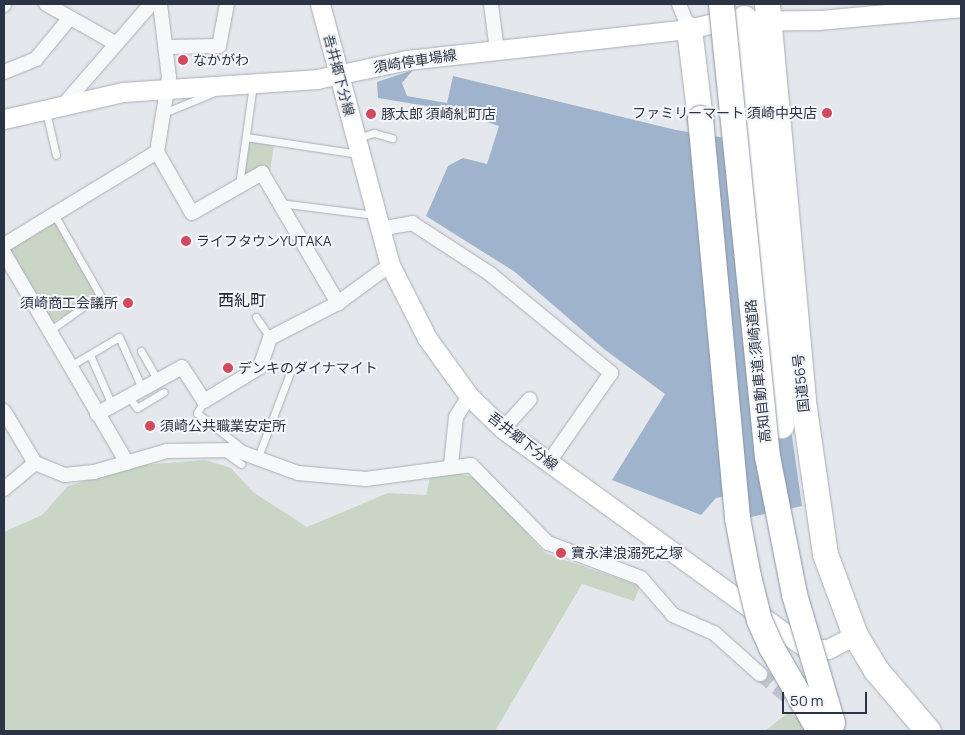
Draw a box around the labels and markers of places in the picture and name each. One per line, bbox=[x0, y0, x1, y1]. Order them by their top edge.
place label: なかがわ bbox=[193, 52, 249, 68]
marker: なかがわ bbox=[177, 54, 189, 66]
place label: ファミリーマート 須崎中央店 bbox=[632, 105, 817, 121]
place label: 豚太郎 須崎糺町店 bbox=[381, 106, 496, 122]
marker: ファミリーマート 須崎中央店 bbox=[821, 107, 833, 119]
marker: 豚太郎 須崎糺町店 bbox=[365, 108, 377, 120]
place label: ライフタウンYUTAKA bbox=[196, 233, 332, 249]
marker: ライフタウンYUTAKA bbox=[180, 235, 192, 247]
place label: 須崎商工会議所 bbox=[20, 295, 118, 311]
marker: 須崎商工会議所 bbox=[122, 297, 134, 309]
place label: デンキのダイナマイト bbox=[238, 360, 378, 376]
marker: デンキのダイナマイト bbox=[222, 362, 234, 374]
place label: 須崎公共職業安定所 bbox=[160, 418, 286, 434]
marker: 須崎公共職業安定所 bbox=[144, 420, 156, 432]
place label: 寶永津浪溺死之塚 bbox=[571, 545, 683, 561]
marker: 寶永津浪溺死之塚 bbox=[555, 547, 567, 559]

